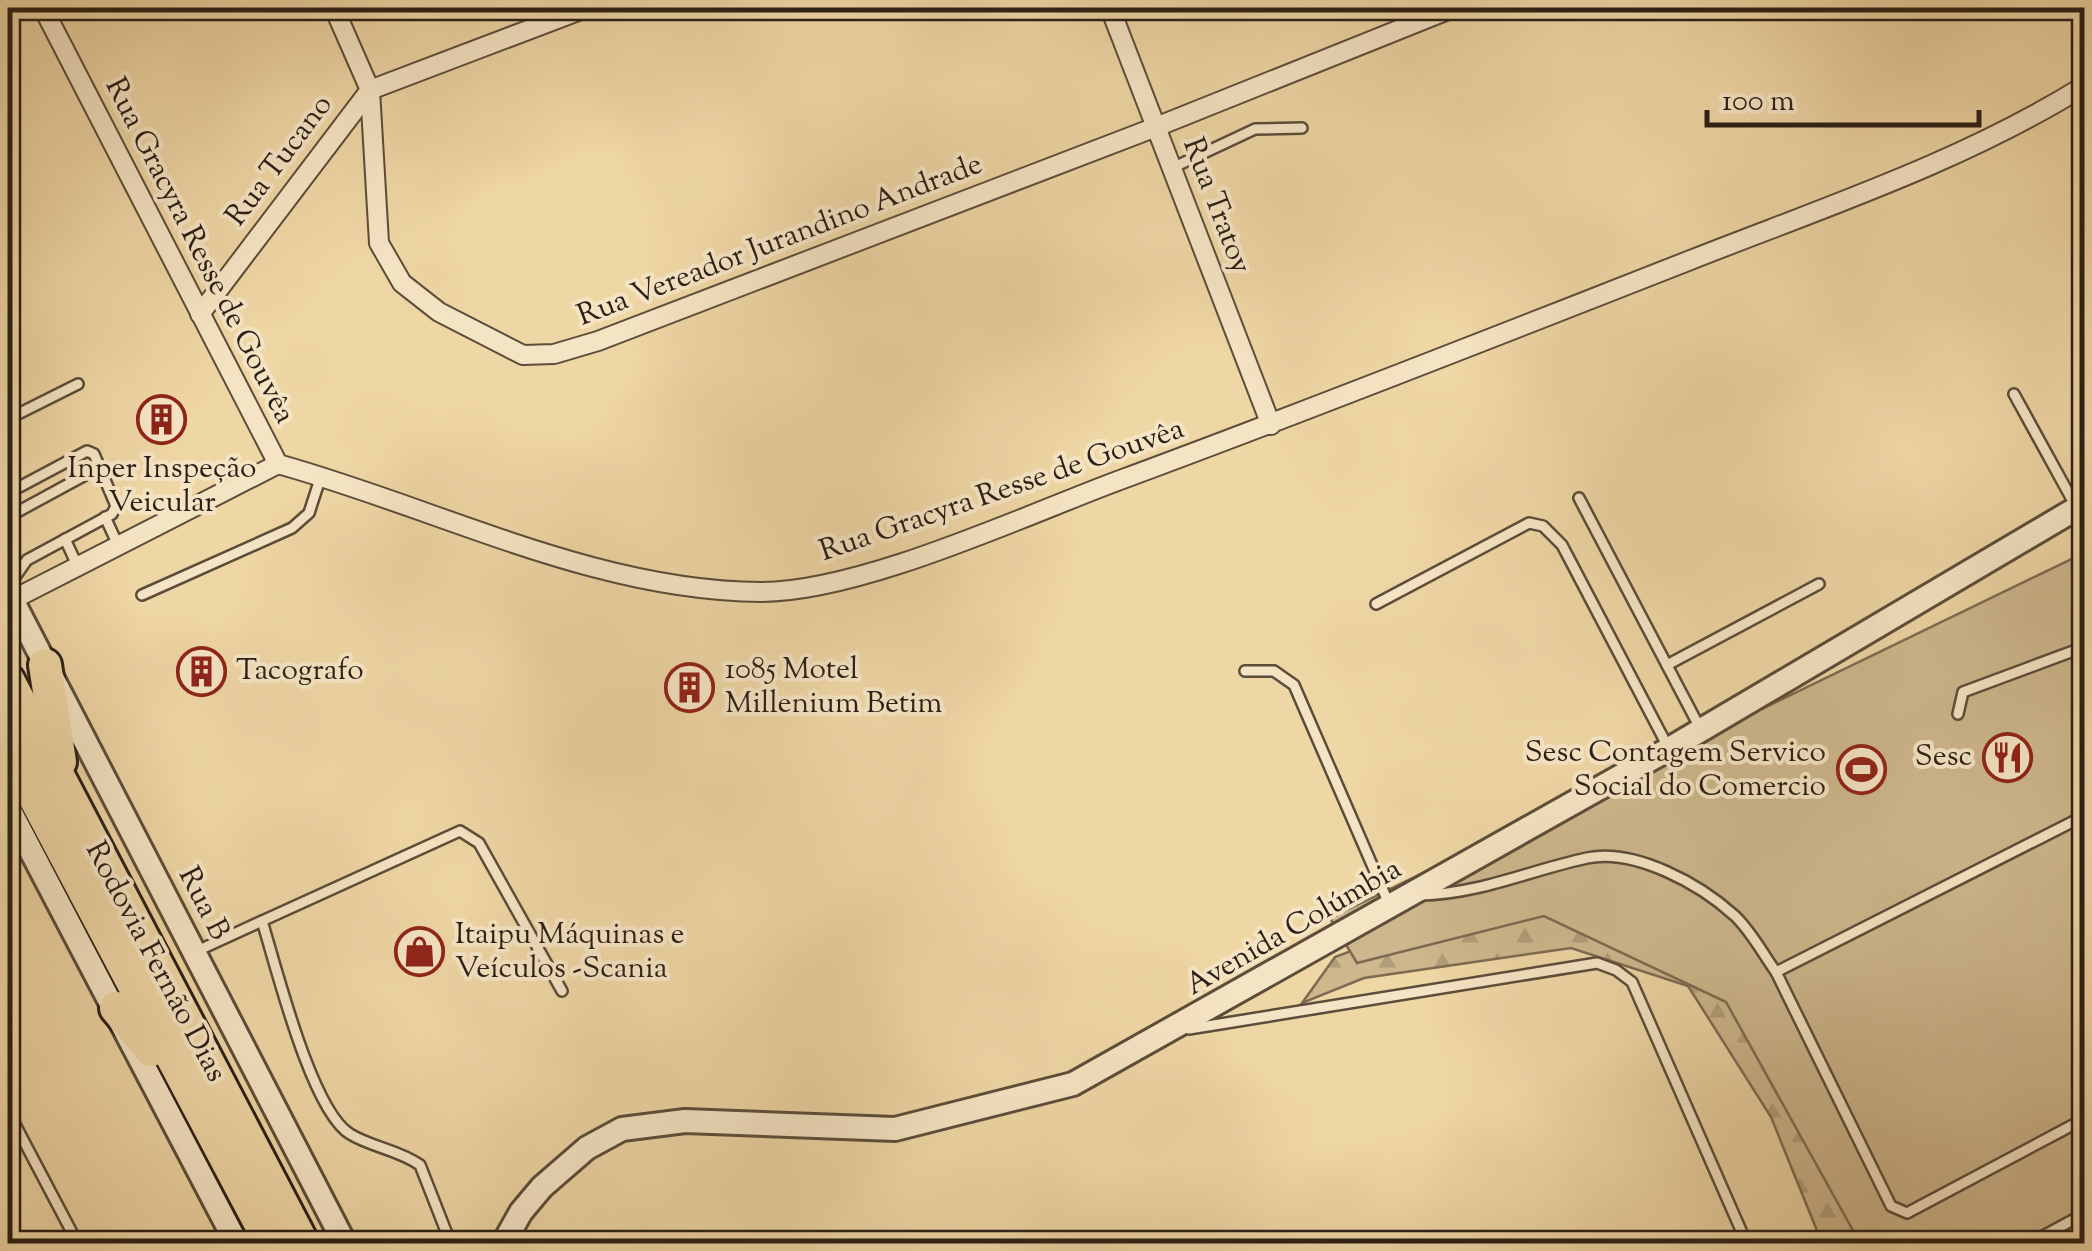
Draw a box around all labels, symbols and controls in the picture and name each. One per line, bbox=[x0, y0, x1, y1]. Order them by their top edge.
scale bar bbox=[1707, 65, 1980, 127]
street label: Rua Gracyra Resse de Gouvêa bbox=[93, 71, 305, 432]
text: 100 m bbox=[1722, 81, 1795, 124]
street label: Rua Tucano bbox=[216, 86, 344, 236]
street label: Rua Tratoy bbox=[1170, 132, 1262, 280]
street label: Rua Vereador Jurandino Andrade bbox=[571, 144, 989, 338]
building icon: Inper Inspeção Veicular bbox=[136, 394, 188, 446]
street label: Rua Gracyra Resse de Gouvêa bbox=[814, 408, 1190, 574]
place label: Inper Inspeção Veicular bbox=[68, 448, 256, 525]
building icon: Tacografo bbox=[175, 645, 227, 697]
place label: 1085 Motel Millenium Betim bbox=[725, 649, 943, 726]
place label: Tacografo bbox=[236, 650, 364, 693]
building icon: 1085 Motel Millenium Betim bbox=[664, 661, 716, 713]
restaurant icon: Sesc bbox=[1981, 731, 2033, 783]
place label: Sesc Contagem Servico Social do Comercio bbox=[1525, 732, 1826, 809]
place label: Sesc bbox=[1915, 736, 1972, 779]
sports icon: Sesc Contagem Servico Social do Comercio bbox=[1835, 744, 1887, 796]
street label: Rodovia Fernão Dias bbox=[73, 834, 237, 1090]
street label: Avenida Colúmbia bbox=[1178, 849, 1410, 1007]
street label: Rua B bbox=[166, 860, 240, 948]
place label: Itaipu Máquinas e Veículos -Scania bbox=[455, 914, 685, 991]
shop icon: Itaipu Máquinas e Veículos -Scania bbox=[394, 926, 446, 978]

